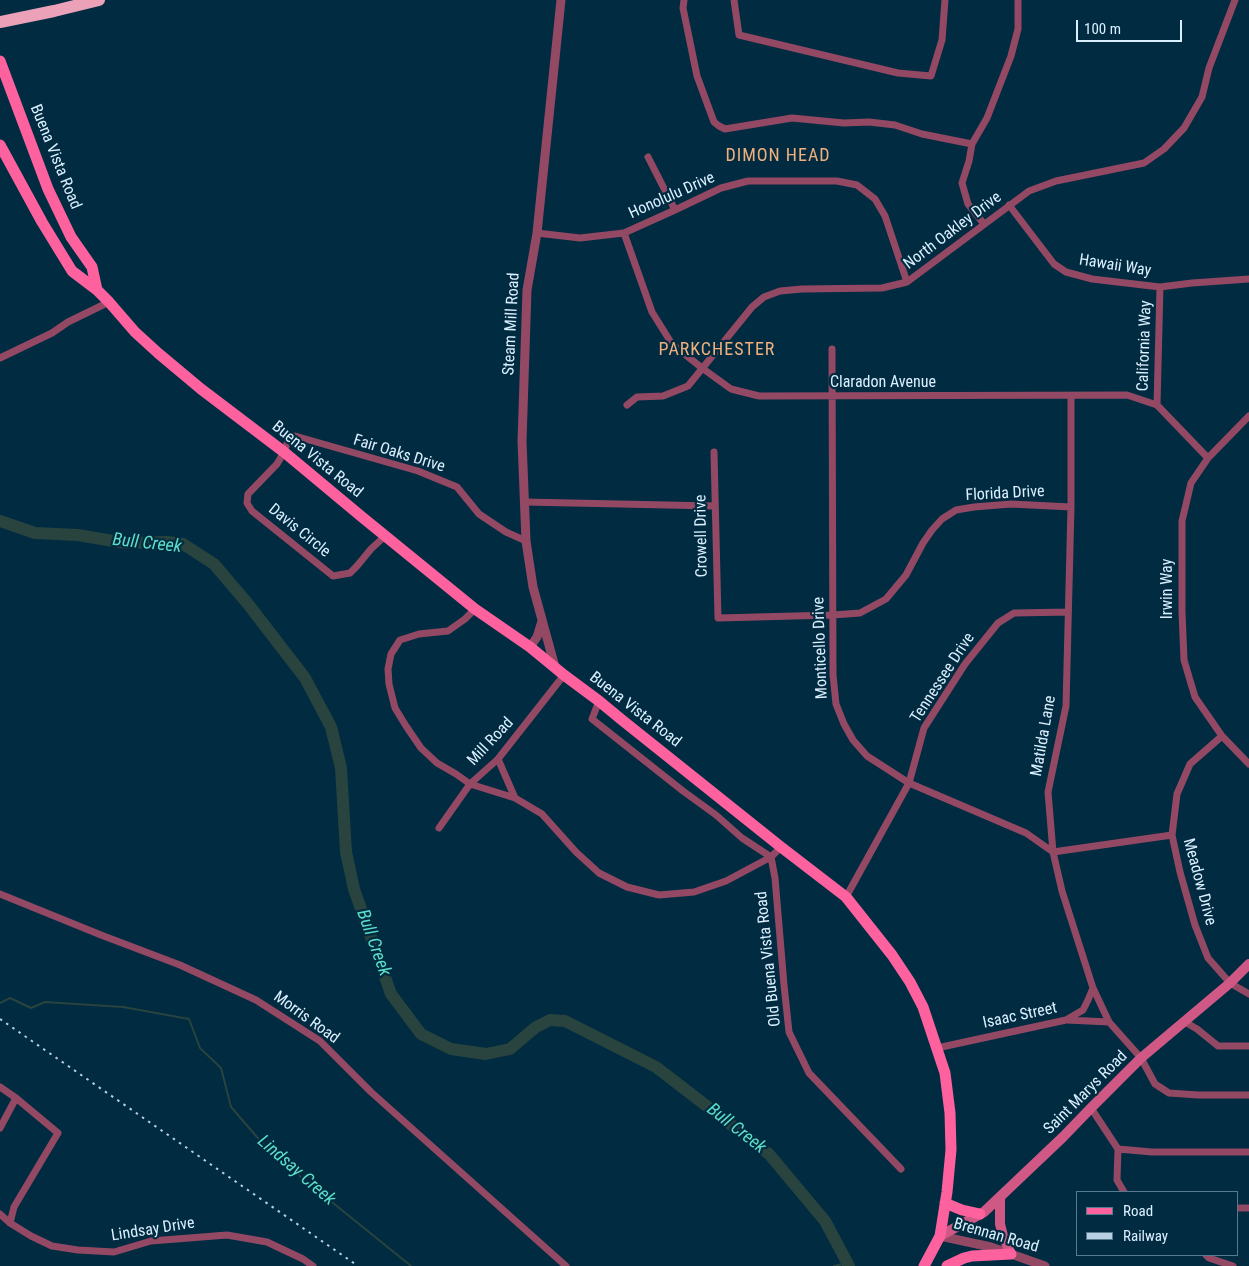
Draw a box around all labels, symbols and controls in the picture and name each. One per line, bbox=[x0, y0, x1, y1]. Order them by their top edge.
scale bar bbox=[1079, 10, 1185, 42]
text: 100 m bbox=[1084, 20, 1121, 38]
street label: Buena Vista Road bbox=[25, 102, 85, 212]
district label: DIMON HEAD bbox=[724, 145, 832, 167]
street label: Honolulu Drive bbox=[626, 168, 718, 224]
street label: North Oakley Drive bbox=[900, 188, 1006, 274]
street label: Hawaii Way bbox=[1078, 251, 1152, 281]
street label: Steam Mill Road bbox=[500, 272, 524, 376]
street label: California Way bbox=[1134, 300, 1156, 392]
district label: PARKCHESTER bbox=[657, 339, 777, 361]
street label: Claradon Avenue bbox=[830, 373, 936, 393]
street label: Buena Vista Road bbox=[268, 418, 366, 502]
street label: Fair Oaks Drive bbox=[351, 431, 447, 477]
street label: Florida Drive bbox=[965, 482, 1045, 506]
street label: Crowell Drive bbox=[692, 495, 712, 577]
street label: Davis Circle bbox=[264, 500, 334, 562]
water label: Bull Creek bbox=[111, 530, 183, 558]
street label: Irwin Way bbox=[1158, 559, 1178, 619]
street label: Monticello Drive bbox=[810, 597, 832, 699]
street label: Tennessee Drive bbox=[907, 629, 979, 727]
street label: Buena Vista Road bbox=[585, 668, 685, 752]
street label: Matilda Lane bbox=[1027, 694, 1061, 778]
street label: Mill Road bbox=[464, 714, 518, 770]
street label: Meadow Drive bbox=[1178, 836, 1220, 928]
street label: Old Buena Vista Road bbox=[752, 890, 786, 1028]
water label: Bull Creek bbox=[351, 907, 395, 979]
street label: Morris Road bbox=[269, 988, 343, 1048]
street label: Isaac Street bbox=[981, 999, 1059, 1033]
street label: Saint Marys Road bbox=[1040, 1047, 1132, 1139]
water label: Bull Creek bbox=[702, 1099, 770, 1159]
water label: Lindsay Creek bbox=[253, 1131, 339, 1211]
legend bbox=[1076, 1191, 1239, 1256]
text: Road bbox=[1123, 1202, 1153, 1220]
street label: Lindsay Drive bbox=[110, 1214, 196, 1246]
street label: Brennan Road bbox=[951, 1215, 1041, 1257]
text: Railway bbox=[1123, 1227, 1168, 1245]

